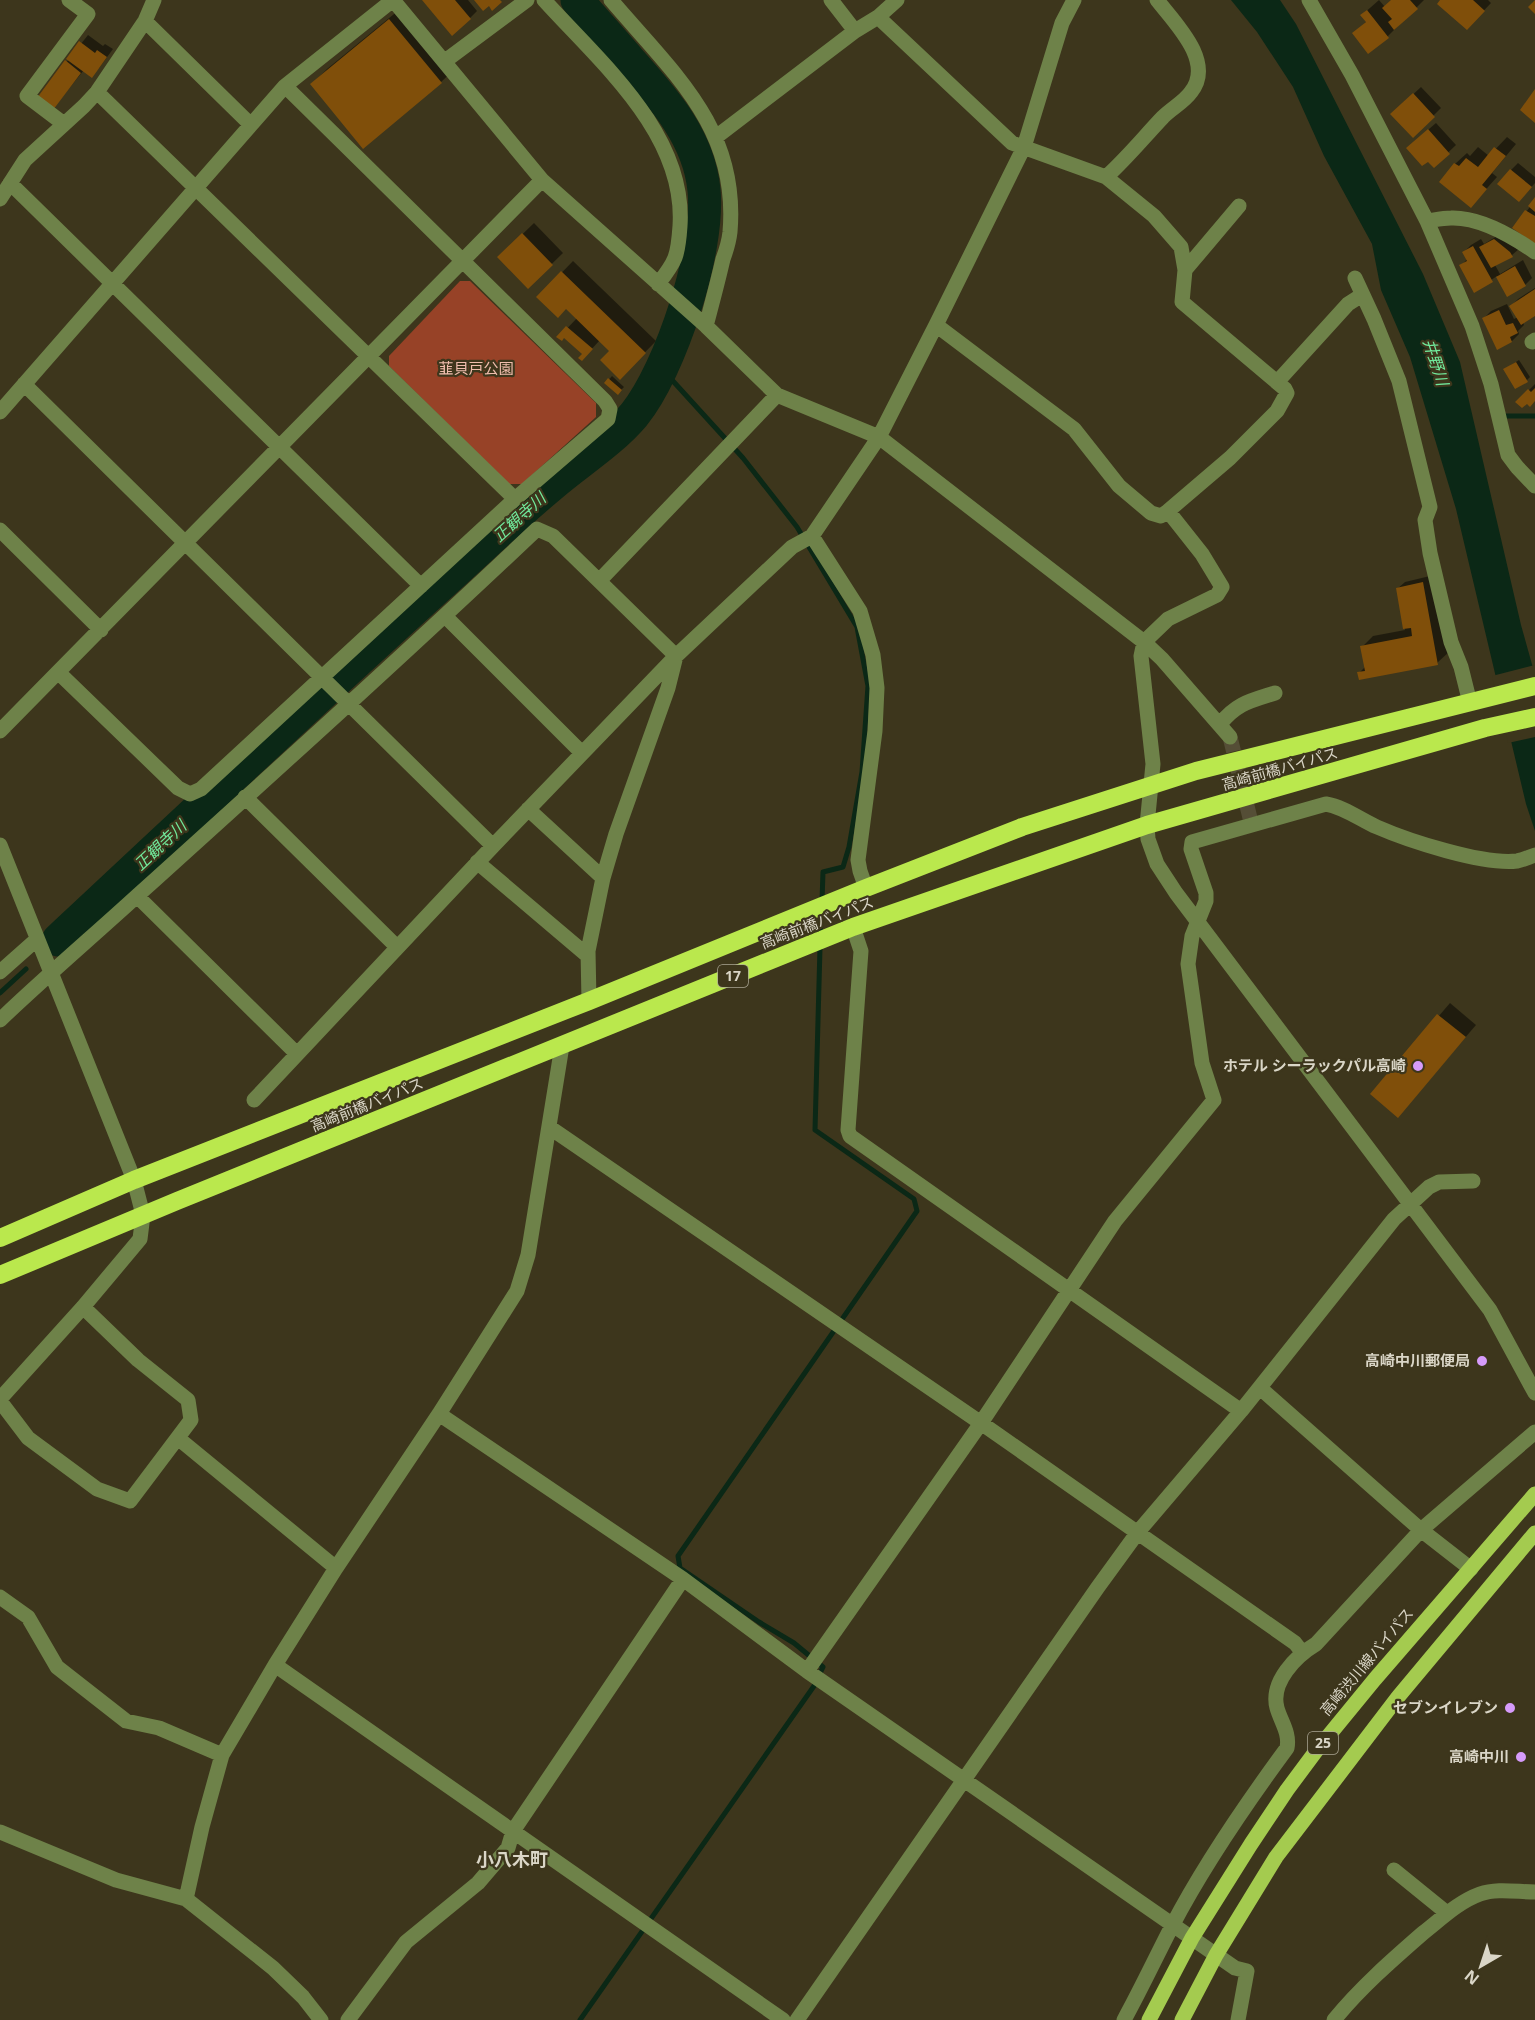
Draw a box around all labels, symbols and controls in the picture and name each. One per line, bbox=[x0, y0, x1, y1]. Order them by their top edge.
water label: 井野川 bbox=[1418, 336, 1454, 390]
park label: 韮貝戸公園 bbox=[438, 358, 514, 378]
water label: 正観寺川 bbox=[488, 486, 552, 547]
street label: 高崎前橋バイパス bbox=[1219, 742, 1340, 794]
water label: 正観寺川 bbox=[129, 814, 192, 875]
street label: 高崎前橋バイパス bbox=[757, 891, 876, 953]
road number: 17 bbox=[718, 965, 748, 987]
place label: ホテル シーラックパル高崎 bbox=[1223, 1055, 1406, 1075]
marker: ホテル シーラックパル高崎 bbox=[1411, 1059, 1425, 1073]
street label: 高崎前橋バイパス bbox=[307, 1072, 426, 1136]
place label: 高崎中川郵便局 bbox=[1365, 1350, 1470, 1370]
marker: 高崎中川郵便局 bbox=[1475, 1354, 1489, 1368]
street label: 高崎渋川線バイパス bbox=[1315, 1603, 1417, 1719]
place label: セブンイレブン bbox=[1393, 1697, 1498, 1717]
marker: セブンイレブン bbox=[1503, 1701, 1517, 1715]
road number: 25 bbox=[1308, 1732, 1338, 1754]
place label: 高崎中川 bbox=[1449, 1746, 1509, 1766]
marker: 高崎中川 bbox=[1514, 1750, 1528, 1764]
district label: 小八木町 bbox=[476, 1847, 548, 1871]
north arrow bbox=[1451, 1936, 1511, 1996]
text: N bbox=[1460, 1965, 1484, 1990]

